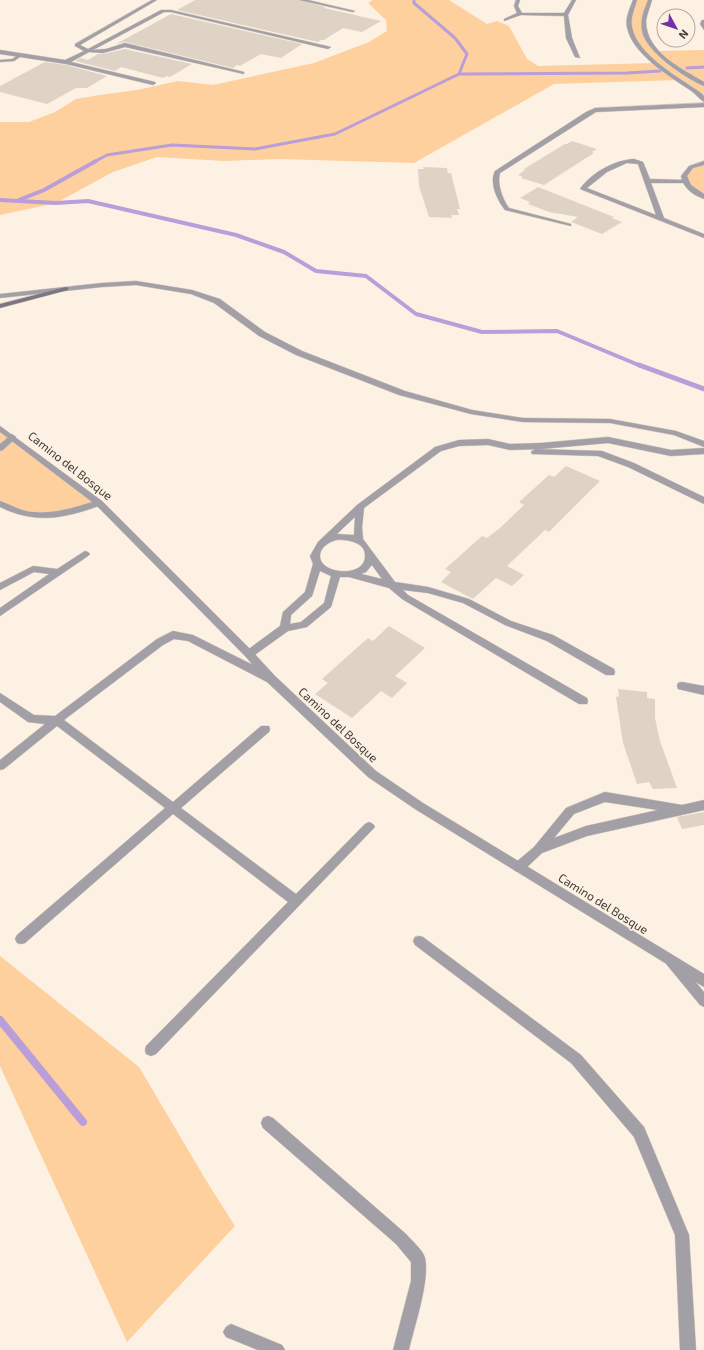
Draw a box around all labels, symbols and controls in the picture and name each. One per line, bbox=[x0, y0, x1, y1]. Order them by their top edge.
north arrow bbox=[656, 8, 696, 48]
text: N bbox=[676, 28, 692, 42]
street label: Camino del Bosque bbox=[26, 428, 116, 502]
street label: Camino del Bosque bbox=[296, 684, 381, 765]
street label: Camino del Bosque bbox=[556, 870, 651, 936]

